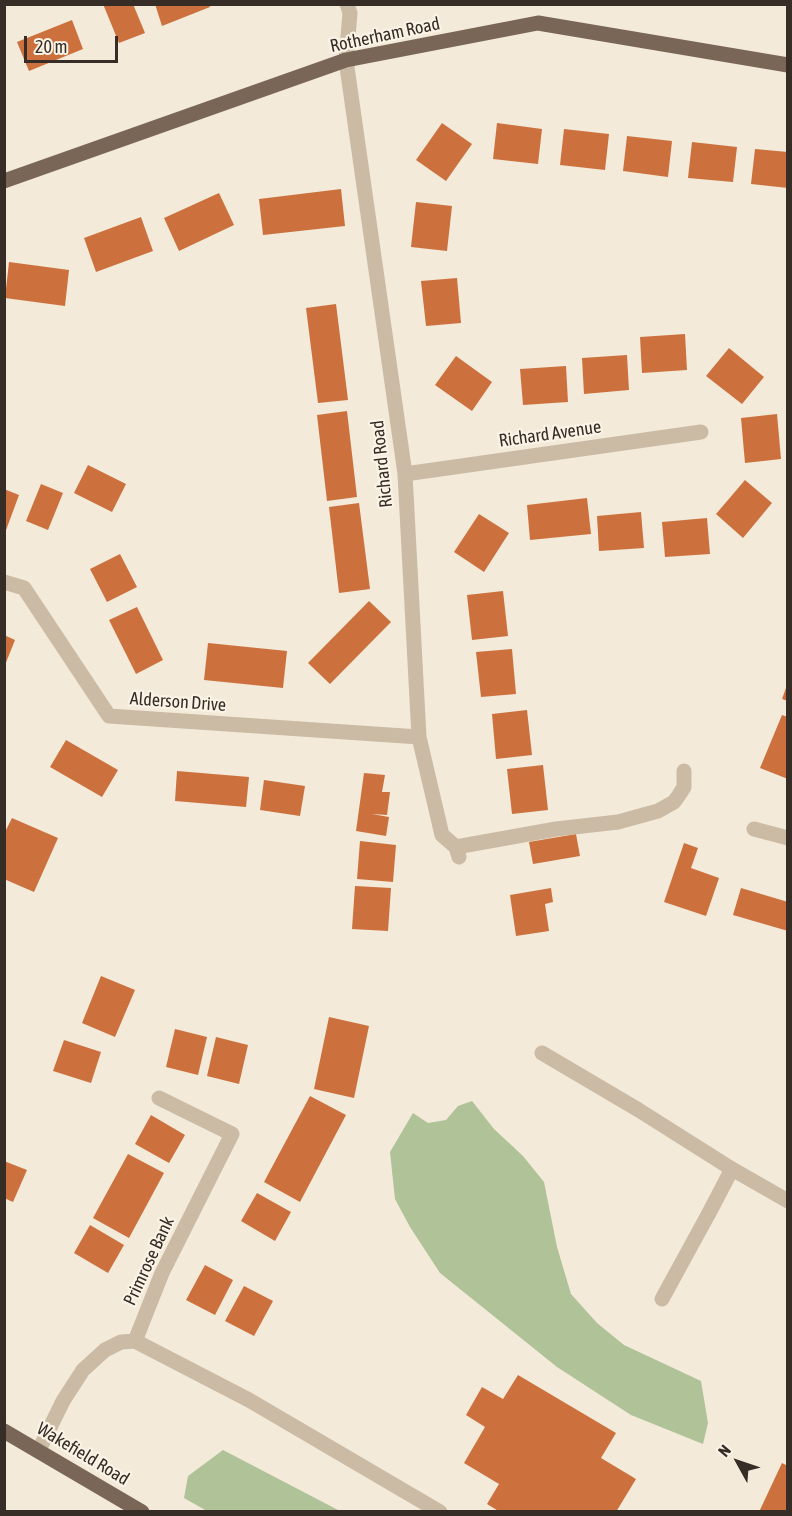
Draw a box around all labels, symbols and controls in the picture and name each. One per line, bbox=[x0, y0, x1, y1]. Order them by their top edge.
street label: Rotherham Road bbox=[328, 13, 442, 57]
scale bar bbox=[27, 24, 122, 62]
text: 20 m bbox=[35, 36, 67, 57]
street label: Richard Avenue bbox=[497, 416, 603, 452]
street label: Richard Road bbox=[367, 419, 397, 509]
street label: Alderson Drive bbox=[129, 688, 227, 716]
street label: Primrose Bank bbox=[119, 1213, 179, 1309]
street label: Wakefield Road bbox=[33, 1418, 133, 1490]
north arrow bbox=[708, 1432, 768, 1492]
text: N bbox=[714, 1441, 734, 1460]

